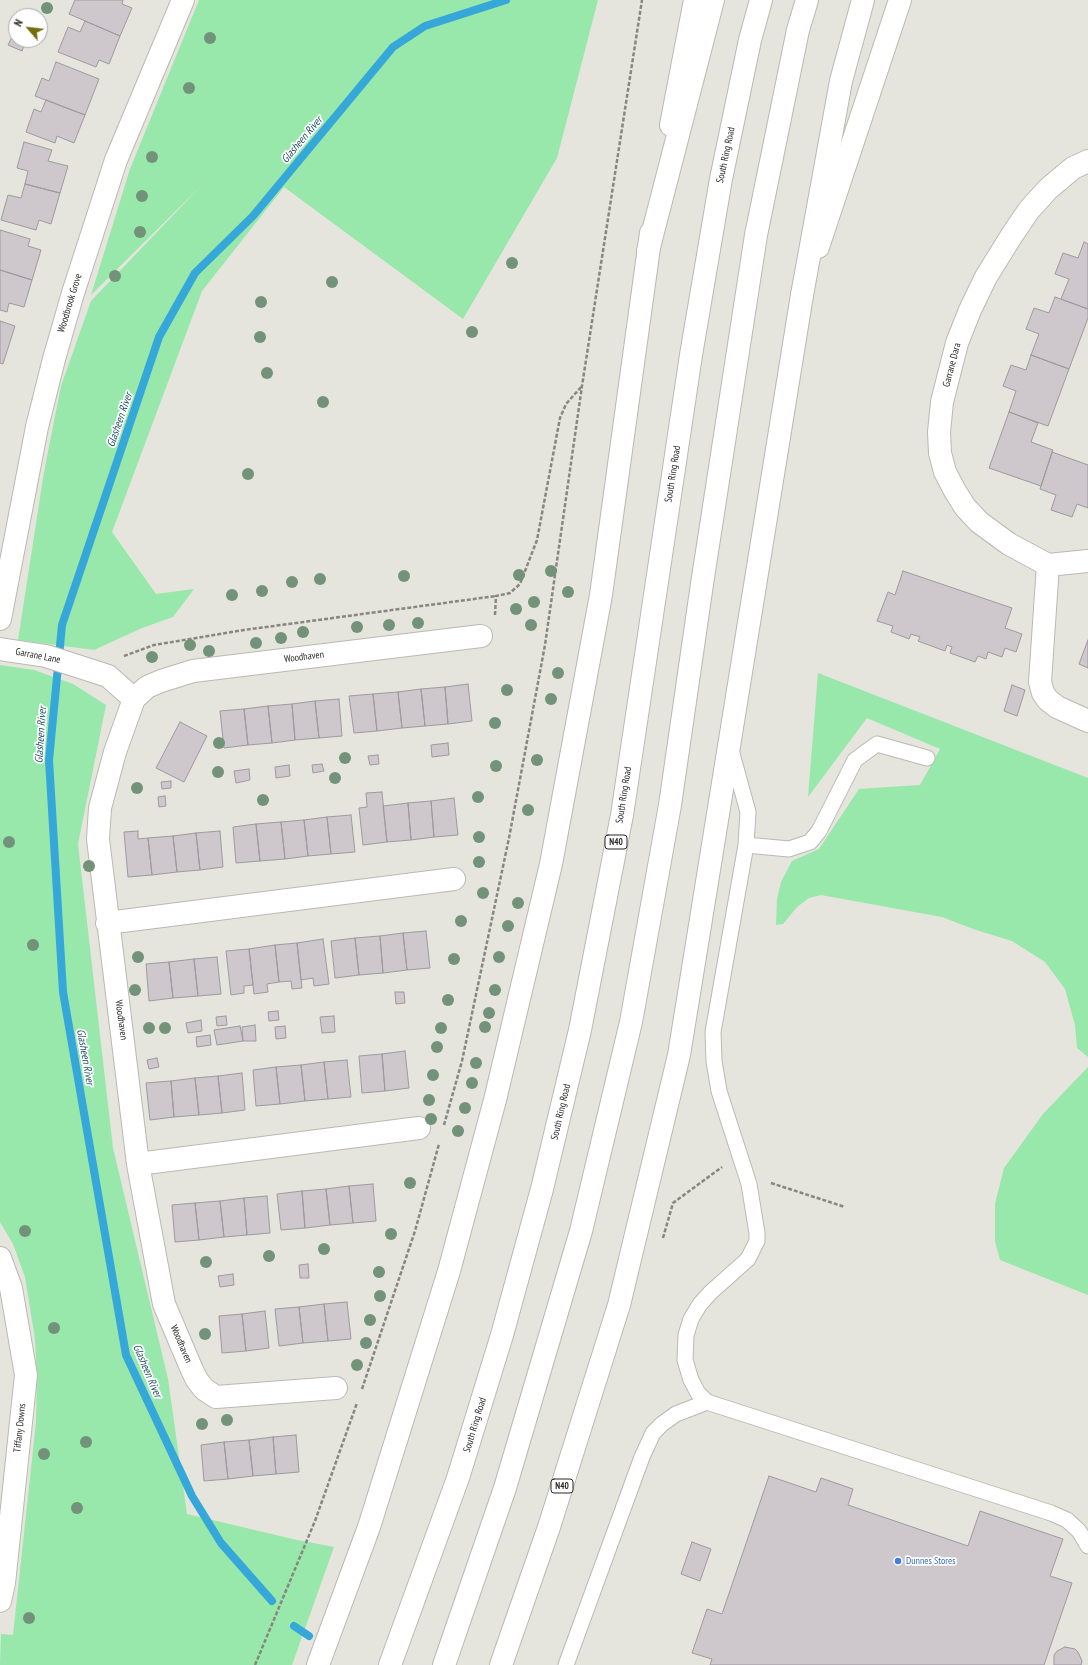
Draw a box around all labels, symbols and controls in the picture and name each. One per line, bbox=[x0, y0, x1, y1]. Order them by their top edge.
north arrow bbox=[8, 8, 48, 48]
text: N bbox=[11, 17, 26, 29]
water label: Glasheen River bbox=[279, 114, 325, 166]
street label: South Ring Road bbox=[714, 126, 738, 184]
street label: Woodbrook Grove bbox=[55, 272, 85, 334]
street label: Garrane Dara bbox=[940, 342, 964, 388]
water label: Glasheen River bbox=[105, 391, 135, 449]
street label: South Ring Road bbox=[663, 445, 683, 503]
street label: Garrane Lane bbox=[14, 646, 62, 666]
street label: Woodhaven bbox=[283, 649, 325, 665]
water label: Glasheen River bbox=[32, 706, 50, 764]
street label: South Ring Road bbox=[614, 766, 634, 824]
road number: N40 bbox=[605, 835, 627, 849]
street label: Woodhaven bbox=[112, 999, 130, 1041]
water label: Glasheen River bbox=[74, 1028, 96, 1086]
street label: South Ring Road bbox=[549, 1083, 573, 1141]
street label: Woodhaven bbox=[168, 1323, 194, 1365]
water label: Glasheen River bbox=[130, 1342, 164, 1400]
street label: South Ring Road bbox=[461, 1396, 489, 1454]
street label: Tiffany Downs bbox=[11, 1403, 29, 1453]
road number: N40 bbox=[551, 1479, 573, 1493]
place label: Dunnes Stores bbox=[906, 1555, 956, 1567]
marker: Dunnes Stores bbox=[893, 1556, 903, 1566]

